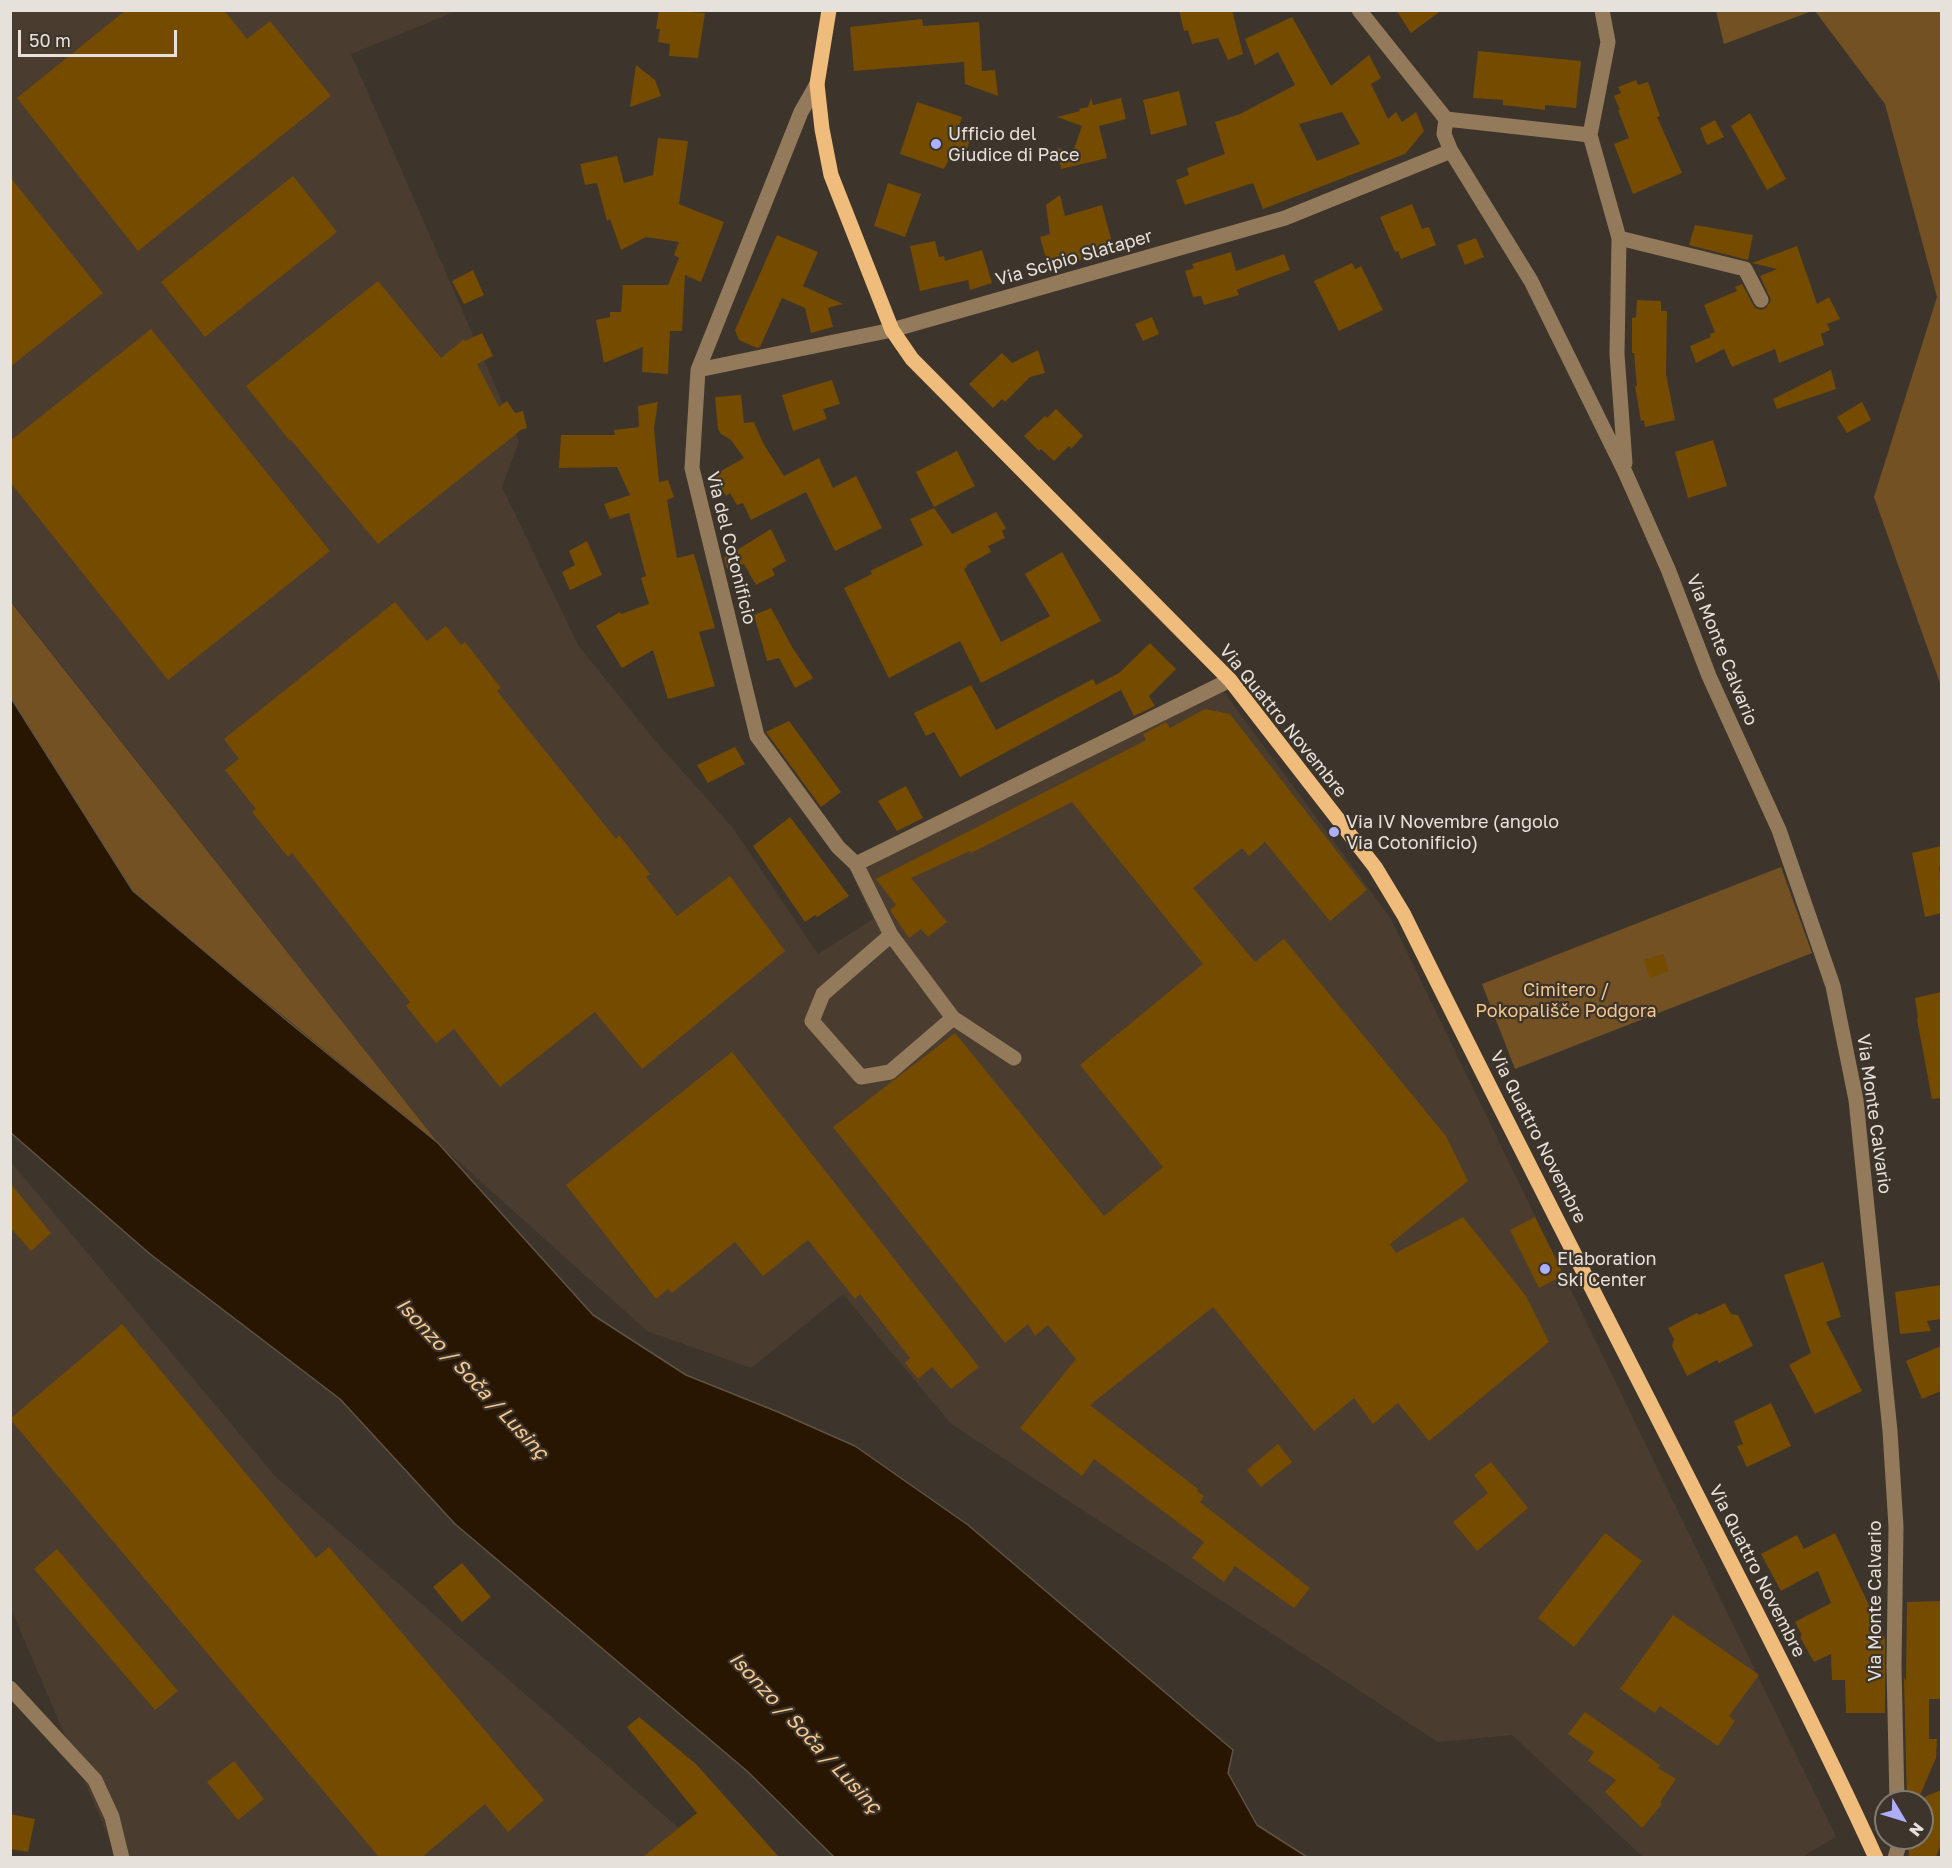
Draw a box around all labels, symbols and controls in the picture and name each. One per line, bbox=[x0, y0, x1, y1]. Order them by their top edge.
scale bar bbox=[21, 18, 180, 56]
text: 50 m bbox=[29, 29, 71, 51]
place label: Ufficio del Giudice di Pace bbox=[948, 123, 1079, 166]
marker: Ufficio del Giudice di Pace bbox=[929, 137, 943, 151]
street label: Via Scipio Slataper bbox=[993, 225, 1155, 291]
street label: Via del Cotonificio bbox=[702, 469, 760, 627]
street label: Via Monte Calvario bbox=[1682, 571, 1762, 729]
street label: Via Quattro Novembre bbox=[1215, 640, 1351, 802]
place label: Via IV Novembre (angolo Via Cotonificio) bbox=[1346, 811, 1559, 854]
marker: Via IV Novembre (angolo Via Cotonificio) bbox=[1327, 825, 1341, 839]
park label: Cimitero / Pokopališče Podgora bbox=[1475, 979, 1657, 1022]
street label: Via Monte Calvario bbox=[1852, 1033, 1896, 1195]
street label: Via Quattro Novembre bbox=[1485, 1047, 1591, 1227]
place label: Elaboration Ski Center bbox=[1557, 1248, 1657, 1290]
marker: Elaboration Ski Center bbox=[1538, 1262, 1552, 1276]
water label: Isonzo / Soča / Lusinç bbox=[391, 1293, 553, 1465]
street label: Via Quattro Novembre bbox=[1704, 1481, 1810, 1661]
street label: Via Monte Calvario bbox=[1864, 1520, 1886, 1682]
water label: Isonzo / Soča / Lusinç bbox=[724, 1647, 886, 1819]
north arrow bbox=[1874, 1790, 1934, 1850]
text: N bbox=[1905, 1819, 1928, 1841]

